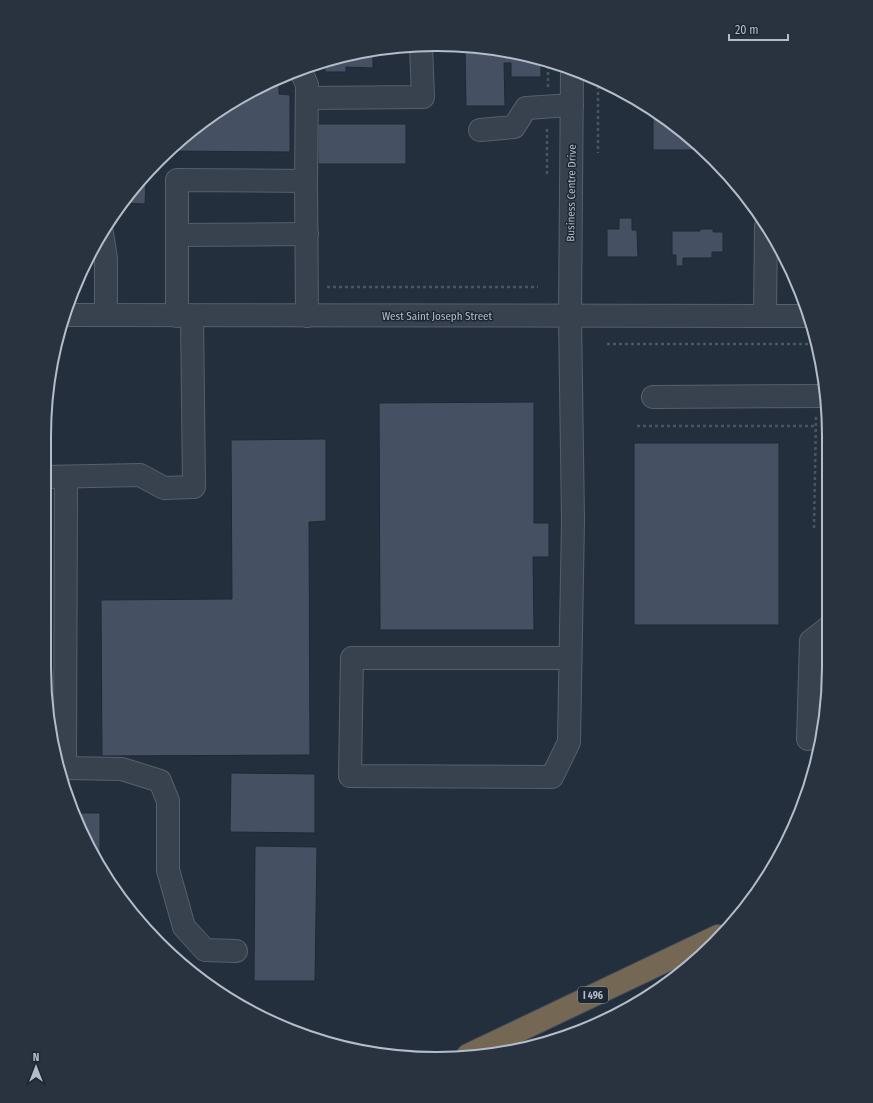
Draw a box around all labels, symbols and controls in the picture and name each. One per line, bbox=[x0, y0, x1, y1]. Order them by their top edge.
scale bar bbox=[729, 16, 788, 42]
text: 20 m bbox=[735, 23, 759, 37]
street label: Business Centre Drive bbox=[564, 144, 579, 242]
street label: West Saint Joseph Street bbox=[382, 310, 493, 323]
road number: I 496 bbox=[578, 987, 608, 1003]
north arrow bbox=[16, 1047, 56, 1087]
text: N bbox=[33, 1051, 39, 1064]

